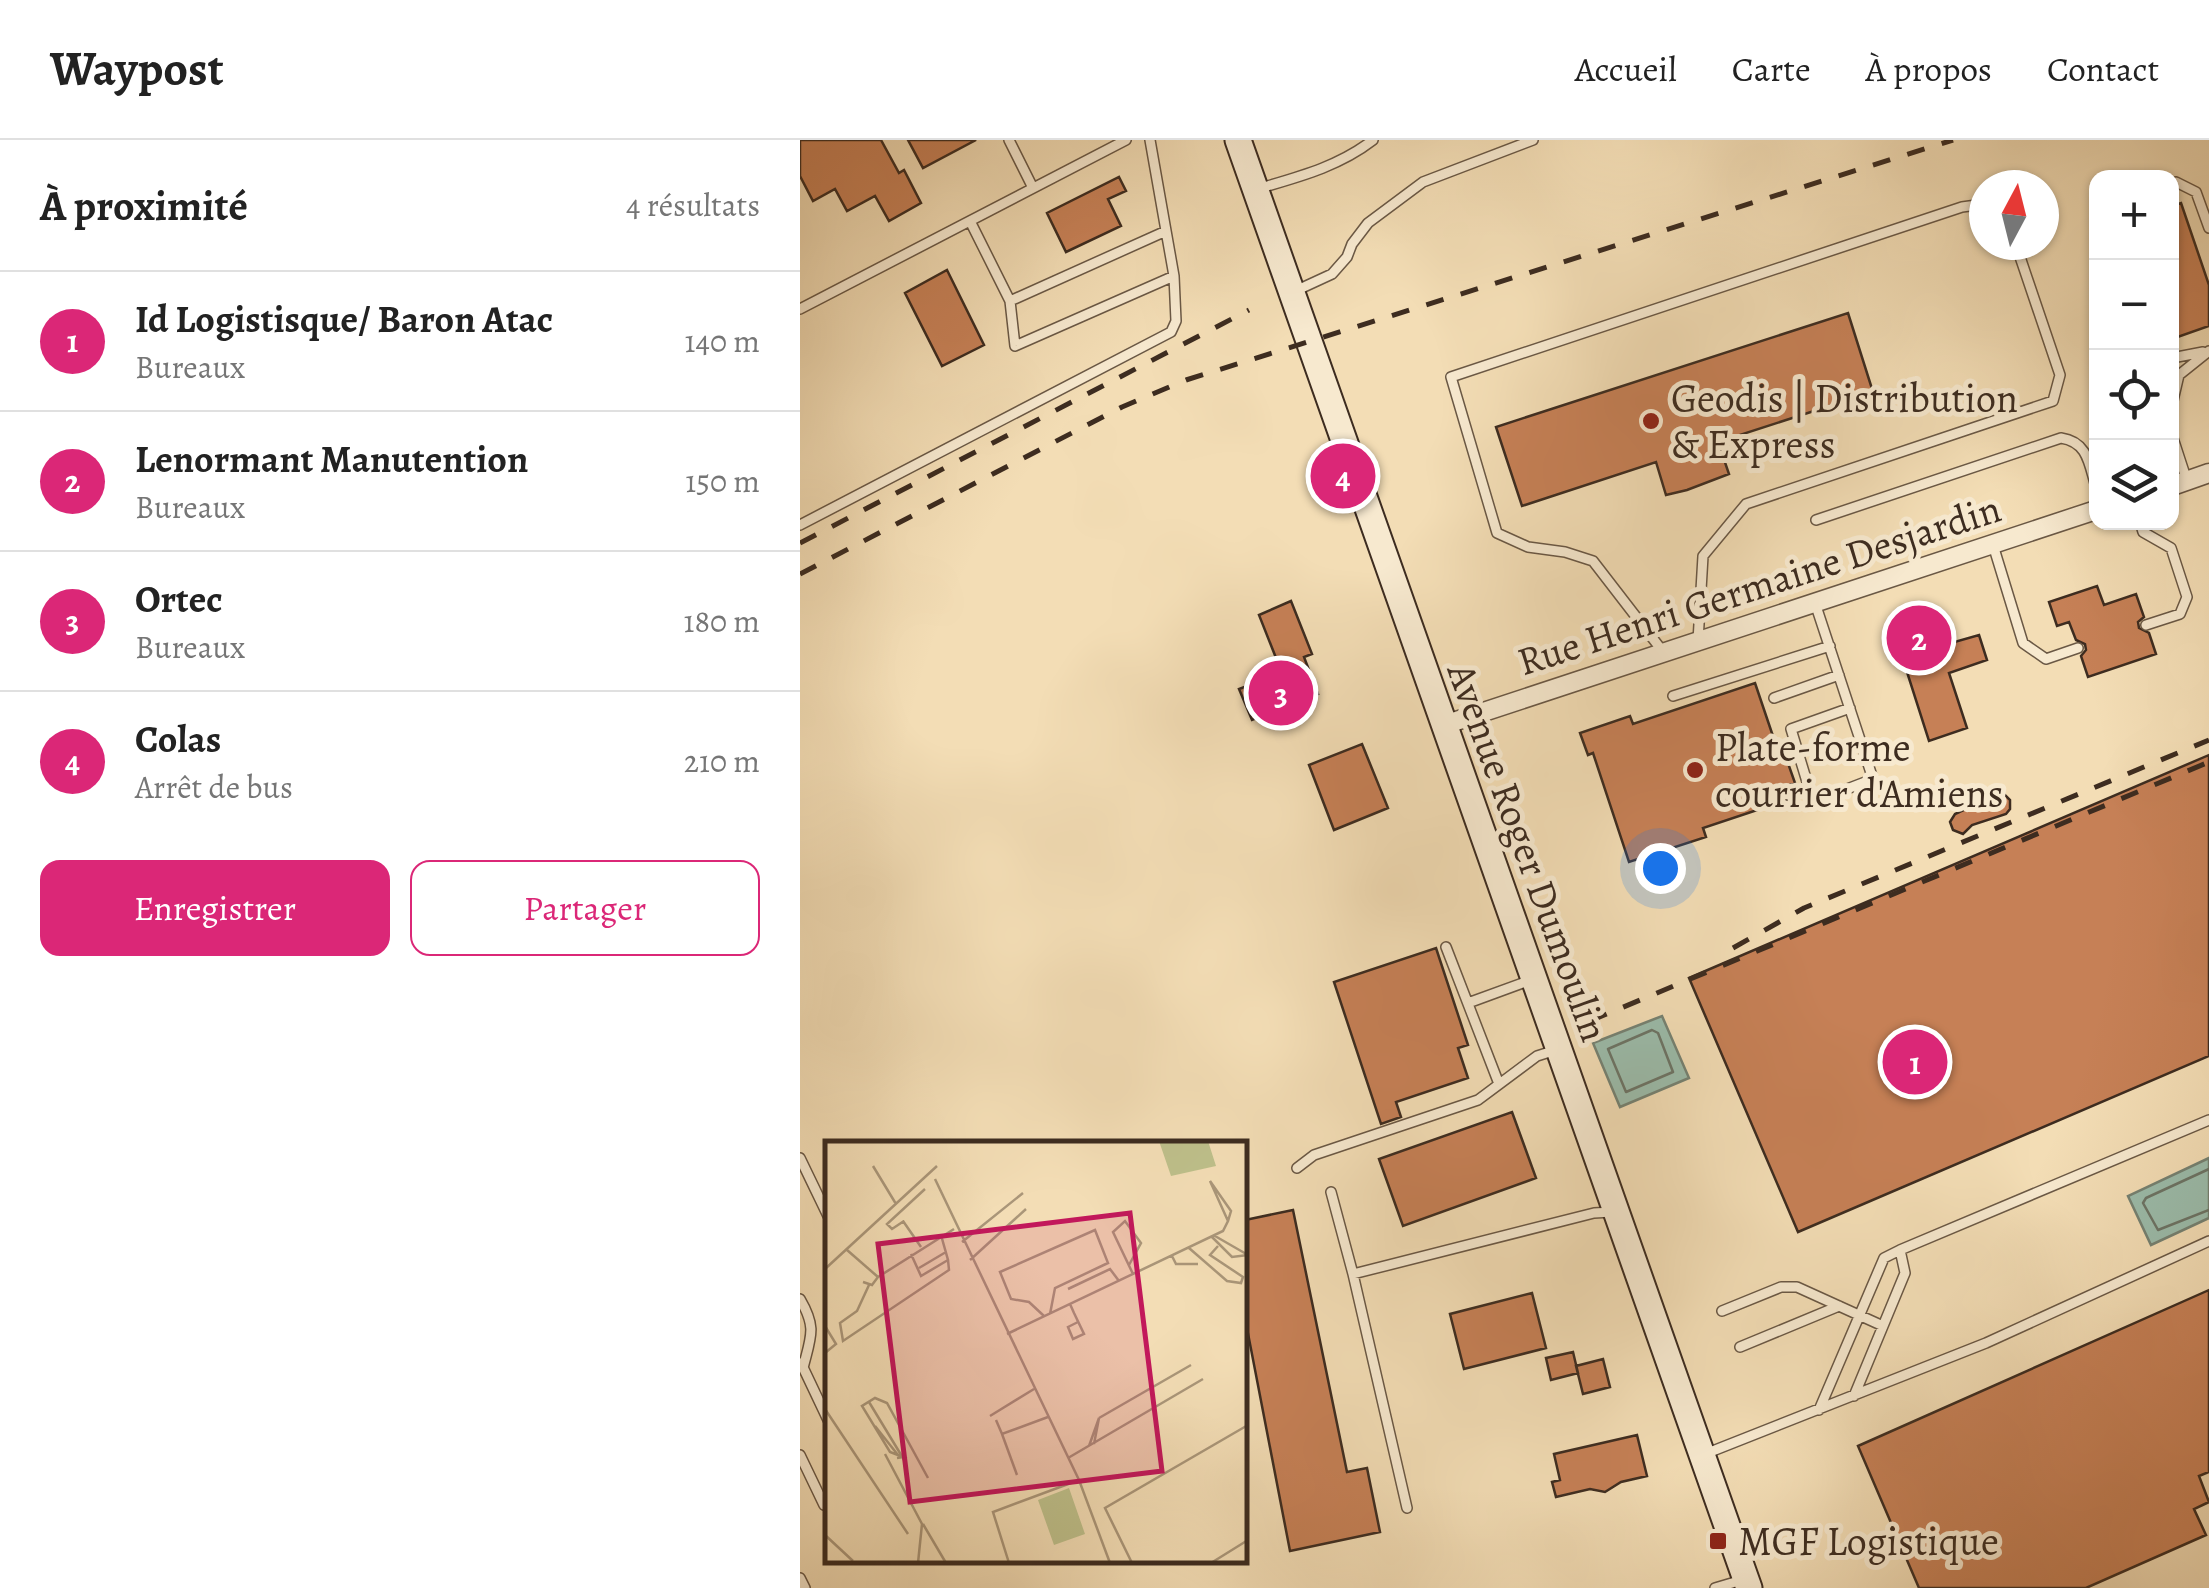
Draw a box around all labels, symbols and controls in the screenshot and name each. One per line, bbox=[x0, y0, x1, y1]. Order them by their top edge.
text: Waypost bbox=[50, 36, 224, 102]
text: Accueil bbox=[1575, 45, 1677, 93]
text: Carte bbox=[1732, 45, 1811, 93]
text: À propos bbox=[1866, 45, 1992, 93]
text: Contact bbox=[2047, 45, 2159, 93]
north arrow bbox=[1969, 170, 2059, 260]
map controls bbox=[2089, 170, 2179, 530]
button: + bbox=[2089, 170, 2179, 260]
text: À proximité bbox=[40, 177, 248, 234]
text: 4 résultats bbox=[626, 183, 760, 227]
button: − bbox=[2089, 260, 2179, 350]
text: Id Logistisque/ Baron Atac bbox=[135, 293, 553, 345]
text: 1 bbox=[67, 319, 78, 363]
text: 140 m bbox=[685, 319, 760, 363]
text: Bureaux bbox=[135, 345, 245, 389]
button: locate bbox=[2089, 350, 2179, 440]
place label: Geodis | Distribution & Express bbox=[1671, 371, 2018, 472]
marker: Geodis | Distribution & Express bbox=[1640, 410, 1662, 432]
text: Lenormant Manutention bbox=[135, 433, 528, 485]
pin: 4 bbox=[1310, 438, 1376, 514]
button: layers bbox=[2089, 440, 2179, 530]
text: 2 bbox=[65, 459, 80, 503]
text: 150 m bbox=[685, 459, 760, 503]
street label: Rue Henri Germaine Desjardin bbox=[1510, 481, 2008, 689]
text: Bureaux bbox=[135, 485, 245, 529]
text: Ortec bbox=[135, 573, 223, 625]
text: 3 bbox=[66, 599, 79, 643]
text: 180 m bbox=[684, 599, 760, 643]
pin: 2 bbox=[1886, 600, 1952, 676]
text: Bureaux bbox=[135, 625, 245, 669]
street label: Avenue Roger Dumoulin bbox=[1434, 654, 1622, 1049]
pin: 3 bbox=[1248, 656, 1314, 730]
text: Colas bbox=[135, 713, 221, 765]
place label: Plate-forme courrier d'Amiens bbox=[1715, 720, 2004, 821]
text: 4 bbox=[65, 739, 80, 783]
text: 210 m bbox=[684, 739, 760, 783]
marker: Plate-forme courrier d'Amiens bbox=[1684, 759, 1706, 781]
text: Arrêt de bus bbox=[135, 765, 293, 809]
your location bbox=[1635, 843, 1686, 894]
button: Enregistrer bbox=[40, 860, 390, 956]
button: Partager bbox=[410, 860, 760, 956]
pin: 1 bbox=[1882, 1024, 1948, 1100]
inset map bbox=[825, 1141, 1248, 1563]
place label: MGF Logistique bbox=[1738, 1514, 1999, 1569]
marker: MGF Logistique bbox=[1707, 1530, 1729, 1552]

